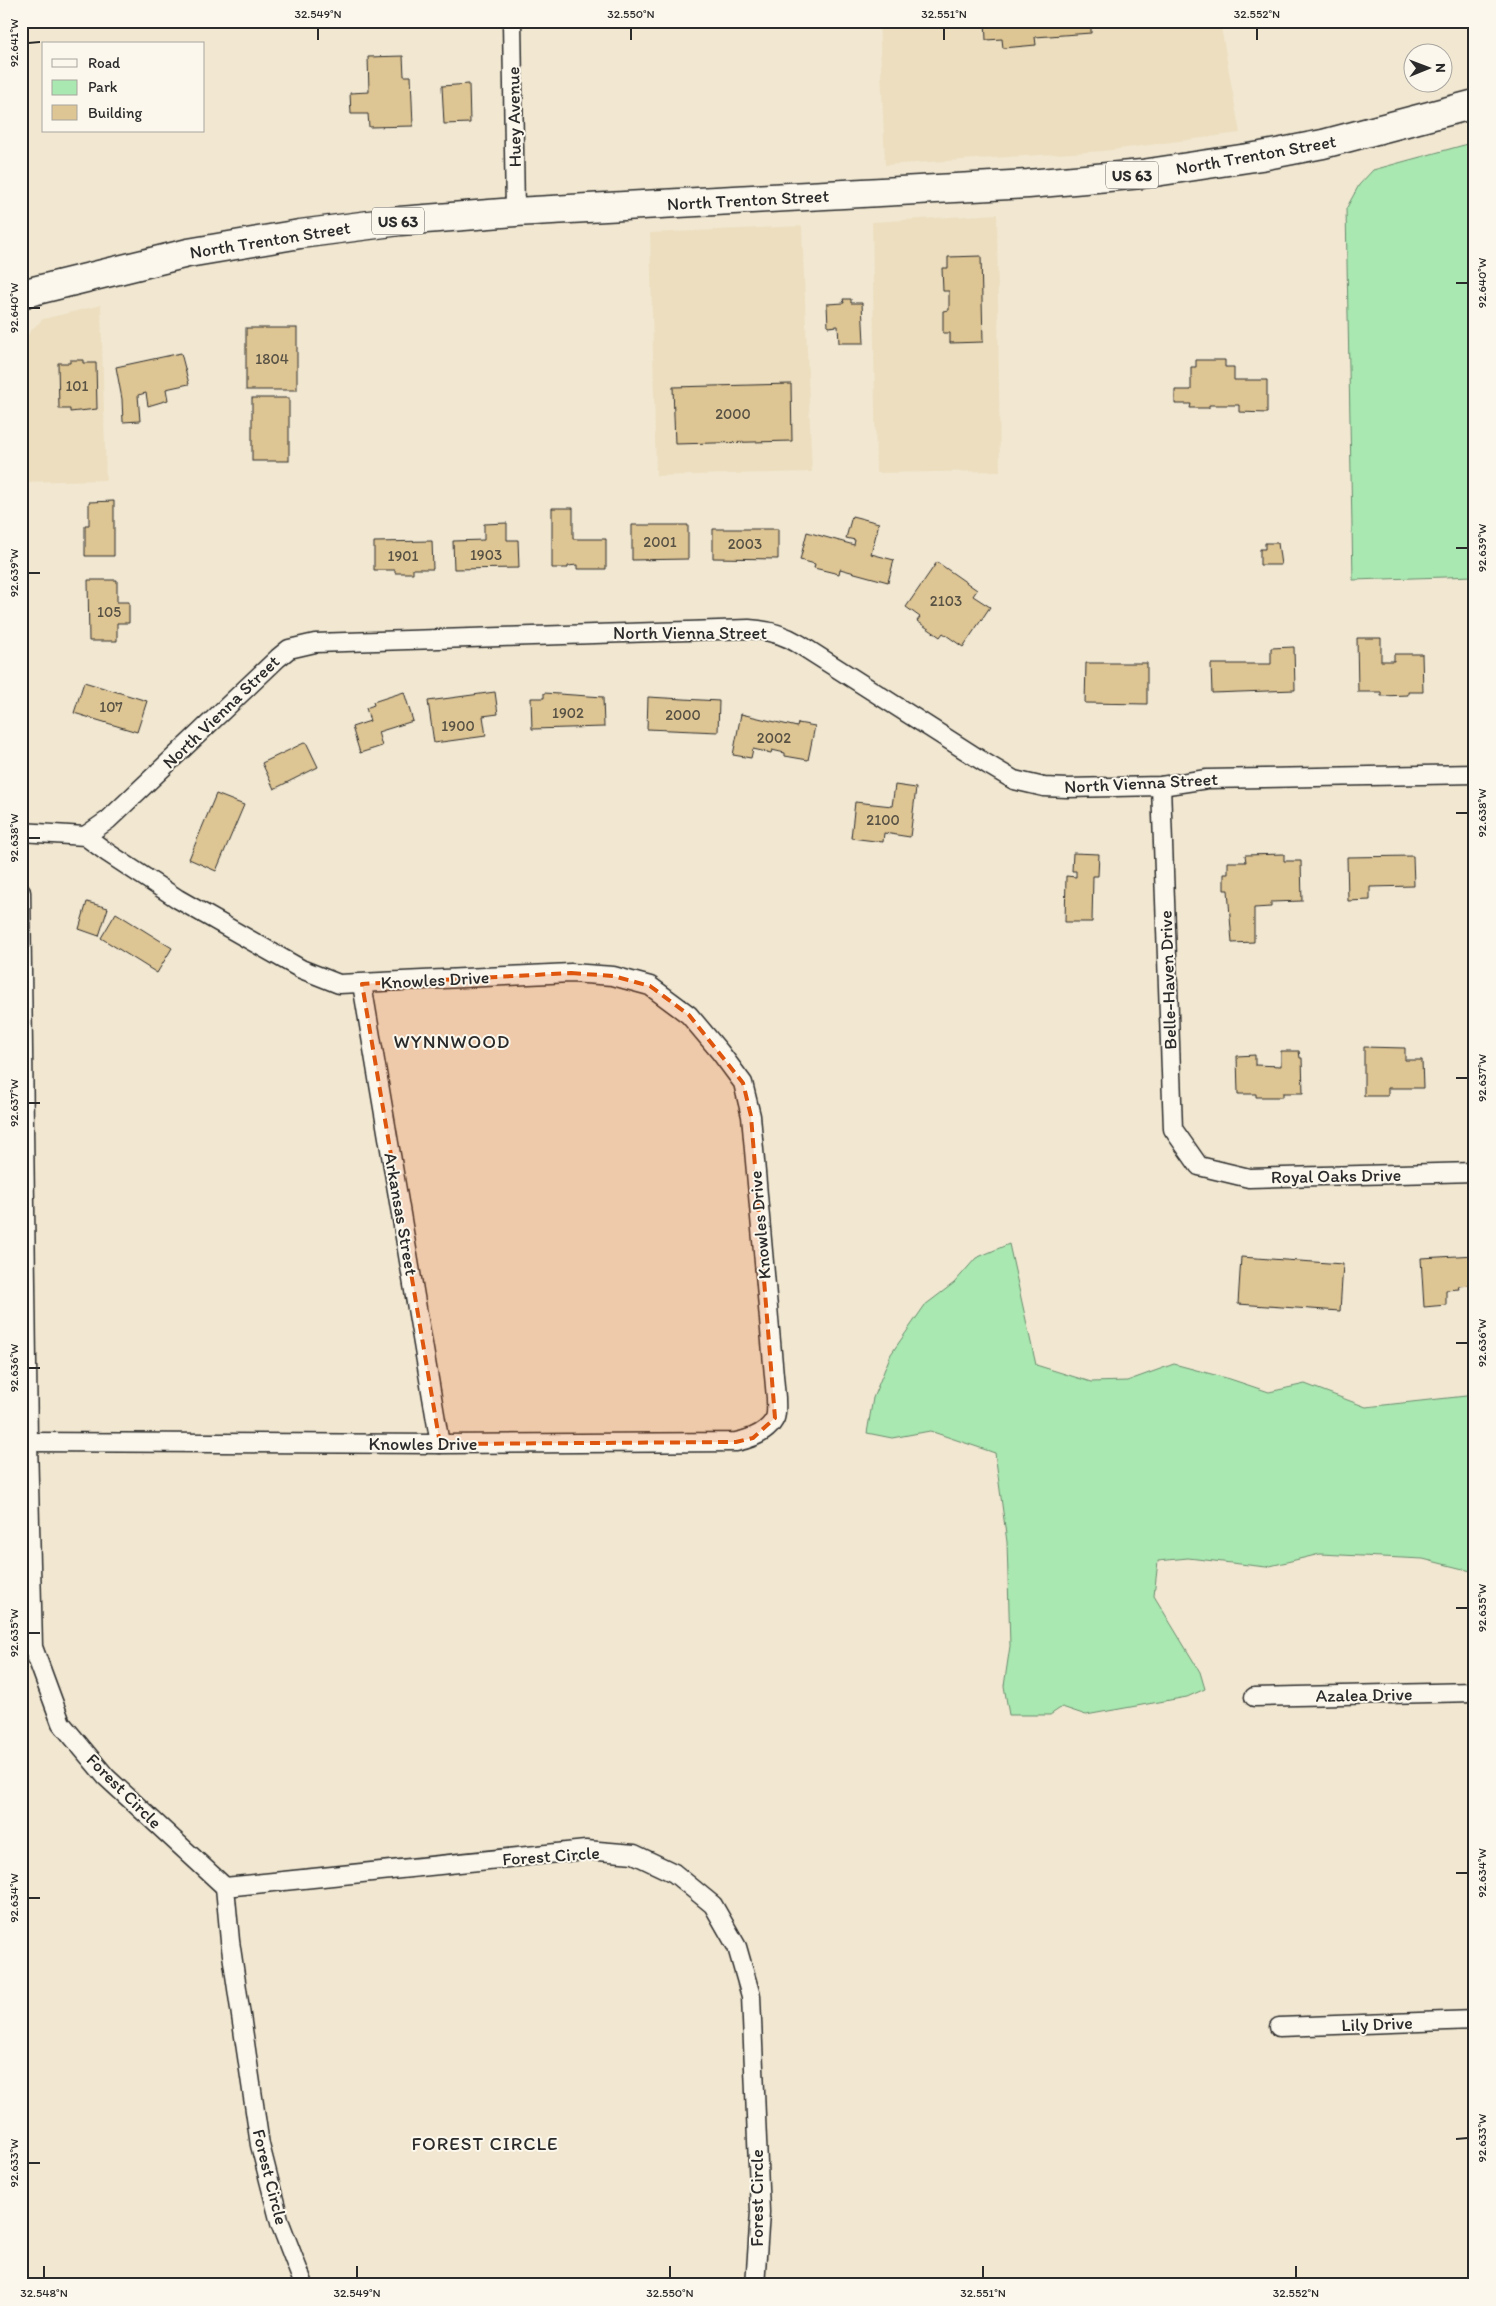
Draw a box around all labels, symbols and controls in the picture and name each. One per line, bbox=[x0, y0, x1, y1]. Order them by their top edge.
text: 32.549°N bbox=[294, 7, 342, 21]
text: 32.550°N bbox=[607, 7, 655, 21]
text: 32.551°N bbox=[921, 7, 967, 21]
text: 32.552°N bbox=[1234, 7, 1280, 21]
text: 92.641°W bbox=[7, 19, 21, 67]
legend bbox=[42, 42, 205, 132]
north arrow bbox=[1404, 42, 1454, 92]
text: Road bbox=[88, 54, 121, 72]
text: N bbox=[1432, 63, 1449, 73]
street label: Huey Avenue bbox=[502, 66, 526, 168]
text: Park bbox=[88, 78, 118, 96]
text: Building bbox=[88, 104, 142, 122]
street label: North Trenton Street bbox=[1174, 130, 1338, 180]
road number: US 63 bbox=[1106, 162, 1158, 188]
street label: North Trenton Street bbox=[666, 185, 830, 215]
road number: US 63 bbox=[372, 208, 424, 235]
street label: North Trenton Street bbox=[188, 216, 352, 264]
text: 92.640°W bbox=[1475, 258, 1489, 308]
text: 92.640°W bbox=[7, 283, 21, 333]
house number: 1804 bbox=[255, 350, 289, 368]
house number: 101 bbox=[65, 377, 89, 395]
house number: 2000 bbox=[715, 405, 751, 423]
text: 92.639°W bbox=[1475, 524, 1489, 572]
house number: 2001 bbox=[643, 533, 677, 551]
house number: 2003 bbox=[728, 535, 762, 553]
house number: 1903 bbox=[470, 546, 502, 564]
house number: 1901 bbox=[387, 547, 419, 565]
text: 92.639°W bbox=[7, 549, 21, 597]
house number: 2103 bbox=[930, 592, 962, 610]
house number: 105 bbox=[97, 603, 121, 621]
street label: North Vienna Street bbox=[613, 622, 767, 644]
street label: North Vienna Street bbox=[158, 650, 284, 773]
house number: 107 bbox=[99, 698, 123, 716]
house number: 1902 bbox=[552, 704, 584, 722]
house number: 2000 bbox=[665, 706, 701, 724]
house number: 1900 bbox=[441, 717, 475, 735]
house number: 2002 bbox=[757, 729, 791, 747]
street label: North Vienna Street bbox=[1064, 768, 1219, 798]
text: 92.638°W bbox=[1475, 789, 1489, 837]
house number: 2100 bbox=[866, 811, 900, 829]
text: 92.638°W bbox=[7, 814, 21, 862]
street label: Belle-Haven Drive bbox=[1155, 910, 1181, 1050]
street label: Knowles Drive bbox=[380, 966, 490, 994]
district label: WYNNWOOD bbox=[394, 1030, 510, 1053]
text: 92.637°W bbox=[1475, 1054, 1489, 1102]
text: 92.637°W bbox=[7, 1079, 21, 1127]
street label: Arkansas Street bbox=[379, 1151, 423, 1277]
street label: Royal Oaks Drive bbox=[1271, 1164, 1401, 1188]
street label: Knowles Drive bbox=[744, 1170, 776, 1280]
text: 92.636°W bbox=[1475, 1319, 1489, 1367]
text: 92.636°W bbox=[7, 1344, 21, 1392]
street label: Knowles Drive bbox=[369, 1433, 477, 1455]
text: 92.635°W bbox=[1475, 1584, 1489, 1632]
text: 92.635°W bbox=[7, 1609, 21, 1657]
street label: Azalea Drive bbox=[1315, 1683, 1413, 1707]
street label: Forest Circle bbox=[82, 1749, 166, 1833]
street label: Forest Circle bbox=[502, 1842, 600, 1870]
text: 92.634°W bbox=[1475, 1848, 1489, 1898]
text: 92.634°W bbox=[7, 1873, 21, 1923]
street label: Lily Drive bbox=[1341, 2012, 1413, 2036]
text: 92.633°W bbox=[1475, 2114, 1489, 2162]
street label: Forest Circle bbox=[248, 2127, 292, 2227]
district label: FOREST CIRCLE bbox=[411, 2132, 559, 2155]
text: 92.633°W bbox=[7, 2139, 21, 2187]
street label: Forest Circle bbox=[746, 2149, 768, 2247]
text: 32.548°N bbox=[20, 2286, 68, 2300]
text: 32.549°N bbox=[333, 2286, 381, 2300]
text: 32.550°N bbox=[646, 2286, 694, 2300]
text: 32.551°N bbox=[960, 2286, 1006, 2300]
text: 32.552°N bbox=[1273, 2286, 1319, 2300]

